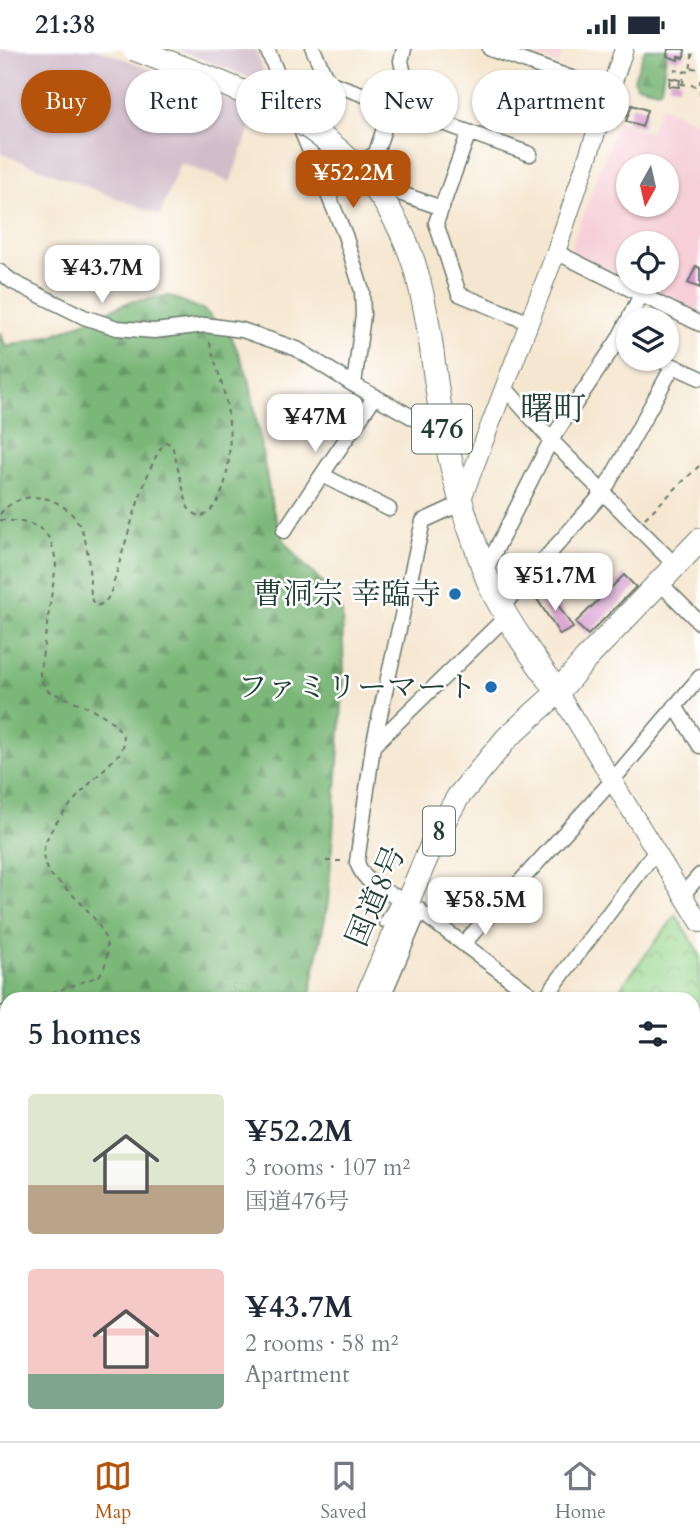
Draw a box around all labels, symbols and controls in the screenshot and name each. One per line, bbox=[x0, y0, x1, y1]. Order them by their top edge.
text: 21:38 bbox=[35, 7, 96, 42]
chip: Buy bbox=[21, 70, 111, 133]
chip: Rent bbox=[125, 70, 222, 133]
chip: Filters bbox=[236, 70, 346, 133]
chip: New bbox=[360, 70, 458, 133]
chip: Apartment bbox=[472, 70, 629, 133]
pin: ¥52.2M bbox=[296, 151, 410, 210]
north arrow bbox=[616, 154, 679, 217]
map controls bbox=[616, 154, 679, 371]
text: ¥52.2M bbox=[312, 157, 394, 188]
button: locate bbox=[616, 231, 679, 294]
pin: ¥43.7M bbox=[45, 245, 159, 305]
text: ¥43.7M bbox=[61, 252, 143, 283]
button: layers bbox=[616, 308, 679, 371]
district label: 曙町 bbox=[520, 387, 586, 432]
pin: ¥47M bbox=[274, 395, 356, 454]
text: ¥47M bbox=[283, 401, 347, 432]
road number: 476 bbox=[412, 405, 472, 453]
pin: ¥51.7M bbox=[498, 553, 612, 613]
text: ¥51.7M bbox=[514, 560, 596, 591]
place label: 曹洞宗 幸臨寺 bbox=[253, 574, 441, 615]
marker: 曹洞宗 幸臨寺 bbox=[447, 586, 463, 602]
place label: ファミリーマート bbox=[238, 667, 477, 708]
marker: ファミリーマート bbox=[483, 679, 499, 695]
road number: 8 bbox=[423, 807, 455, 855]
street label: 国道8号 bbox=[337, 839, 415, 953]
pin: ¥58.5M bbox=[428, 877, 542, 937]
text: ¥58.5M bbox=[444, 884, 526, 915]
text: 5 homes bbox=[28, 1014, 141, 1055]
icon: filters bbox=[634, 1015, 672, 1053]
text: ¥52.2M bbox=[245, 1111, 353, 1152]
icon: home bbox=[84, 1122, 168, 1206]
text: 3 rooms · 107 m² bbox=[245, 1152, 410, 1183]
text: 国道476号 bbox=[245, 1186, 349, 1217]
text: ¥43.7M bbox=[245, 1287, 353, 1328]
icon: home bbox=[84, 1297, 168, 1381]
text: 2 rooms · 58 m² bbox=[245, 1328, 398, 1359]
text: Apartment bbox=[245, 1359, 349, 1390]
tab: Map bbox=[94, 1457, 132, 1525]
tab: Saved bbox=[321, 1457, 367, 1525]
tab: Home bbox=[555, 1457, 606, 1525]

